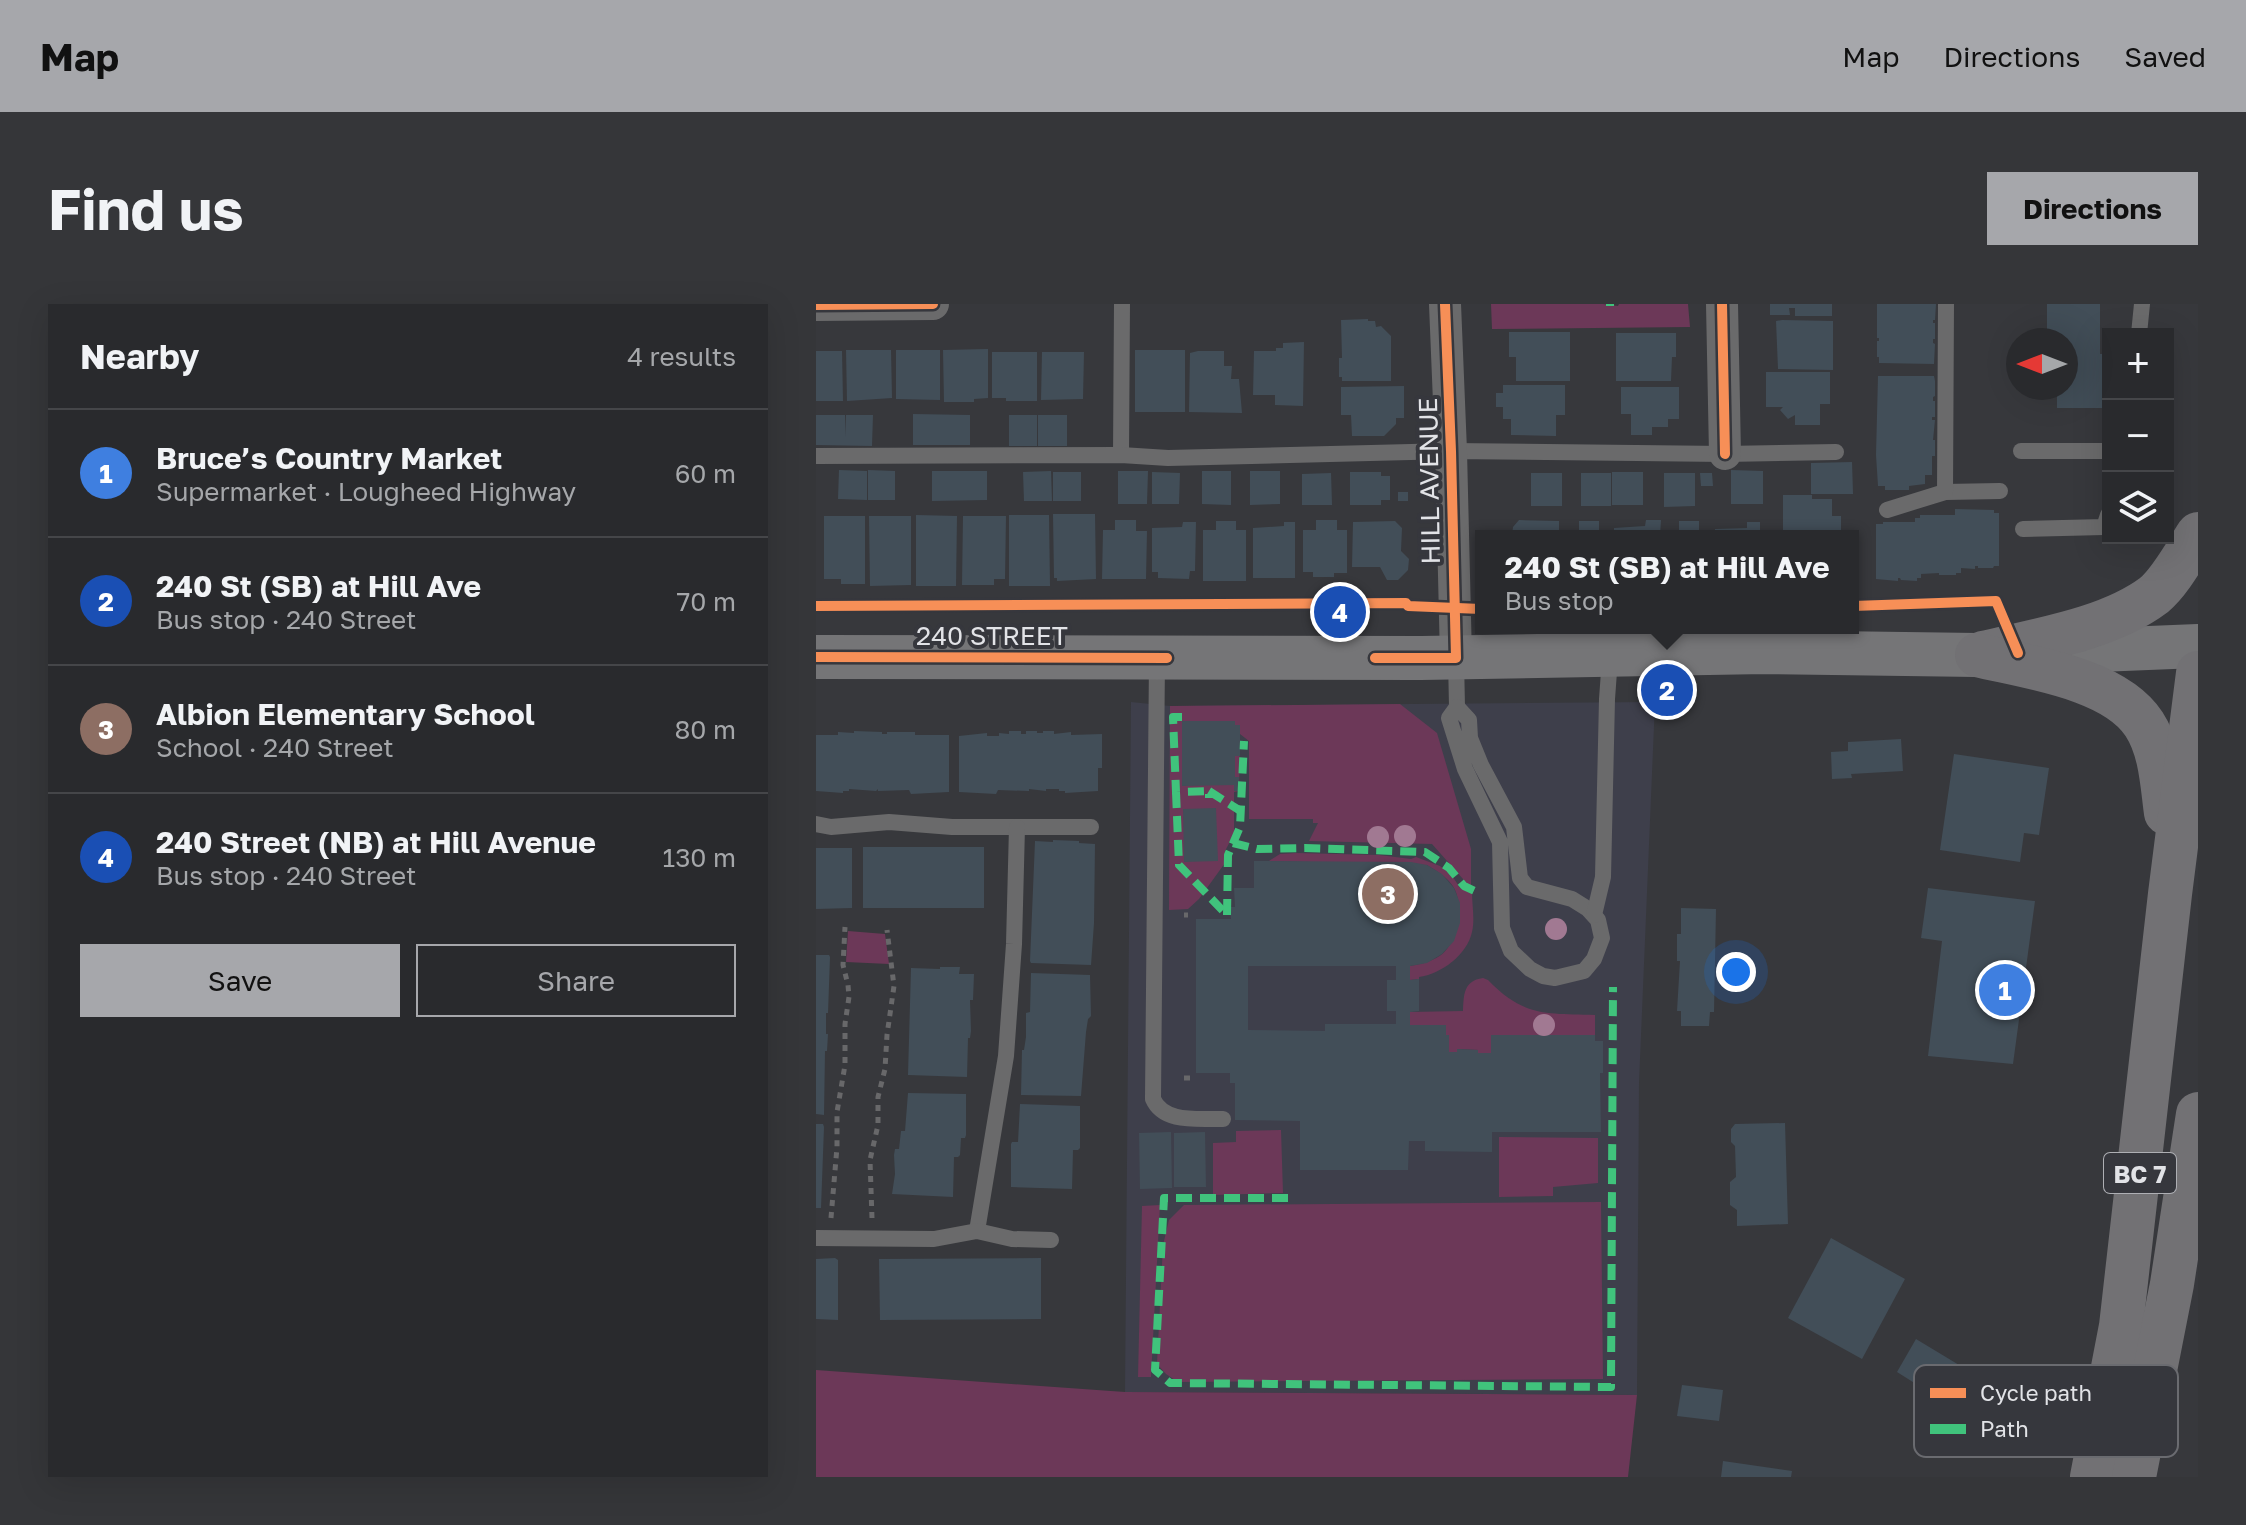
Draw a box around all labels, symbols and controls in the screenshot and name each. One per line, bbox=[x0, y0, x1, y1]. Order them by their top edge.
text: Map bbox=[40, 34, 119, 79]
text: Map bbox=[1842, 40, 1899, 73]
text: Directions bbox=[1943, 40, 2080, 73]
text: Saved bbox=[2124, 40, 2206, 73]
button: Directions bbox=[1987, 172, 2198, 245]
text: Find us bbox=[48, 175, 244, 242]
north arrow bbox=[2006, 328, 2078, 400]
map controls bbox=[2102, 328, 2174, 544]
button: + bbox=[2102, 328, 2174, 400]
text: Nearby bbox=[80, 336, 200, 376]
text: 4 results bbox=[627, 341, 736, 372]
street label: HILL AVENUE bbox=[1412, 397, 1446, 565]
button: − bbox=[2102, 400, 2174, 472]
text: Bruce’s Country Market bbox=[156, 440, 502, 476]
text: 1 bbox=[99, 458, 113, 489]
text: 60 m bbox=[675, 458, 736, 489]
button: layers bbox=[2102, 472, 2174, 544]
text: Supermarket · Lougheed Highway bbox=[156, 476, 576, 507]
popup bbox=[1475, 530, 1859, 634]
text: 240 St (SB) at Hill Ave bbox=[1504, 549, 1830, 585]
text: 240 St (SB) at Hill Ave bbox=[156, 568, 481, 604]
pin: 4 bbox=[1314, 582, 1366, 642]
text: Bus stop bbox=[1504, 585, 1614, 616]
text: 2 bbox=[98, 586, 114, 617]
text: 70 m bbox=[677, 586, 736, 617]
text: Bus stop · 240 Street bbox=[156, 604, 417, 635]
street label: 240 STREET bbox=[916, 620, 1068, 651]
pin: 2 bbox=[1641, 660, 1693, 720]
text: Albion Elementary School bbox=[156, 696, 535, 732]
text: 3 bbox=[98, 714, 114, 745]
text: 80 m bbox=[675, 714, 736, 745]
text: School · 240 Street bbox=[156, 732, 394, 763]
text: 240 Street (NB) at Hill Avenue bbox=[156, 824, 596, 860]
text: 4 bbox=[98, 842, 114, 873]
text: 130 m bbox=[663, 842, 736, 873]
text: Bus stop · 240 Street bbox=[156, 860, 417, 891]
pin: 3 bbox=[1362, 864, 1414, 924]
button: Save bbox=[80, 944, 400, 1017]
button: Share bbox=[416, 944, 736, 1017]
your location bbox=[1716, 952, 1756, 992]
pin: 1 bbox=[1979, 960, 2031, 1020]
road number: BC 7 bbox=[2104, 1153, 2176, 1193]
legend bbox=[1914, 1365, 2178, 1457]
text: Cycle path bbox=[1980, 1379, 2092, 1406]
text: Path bbox=[1980, 1415, 2029, 1442]

